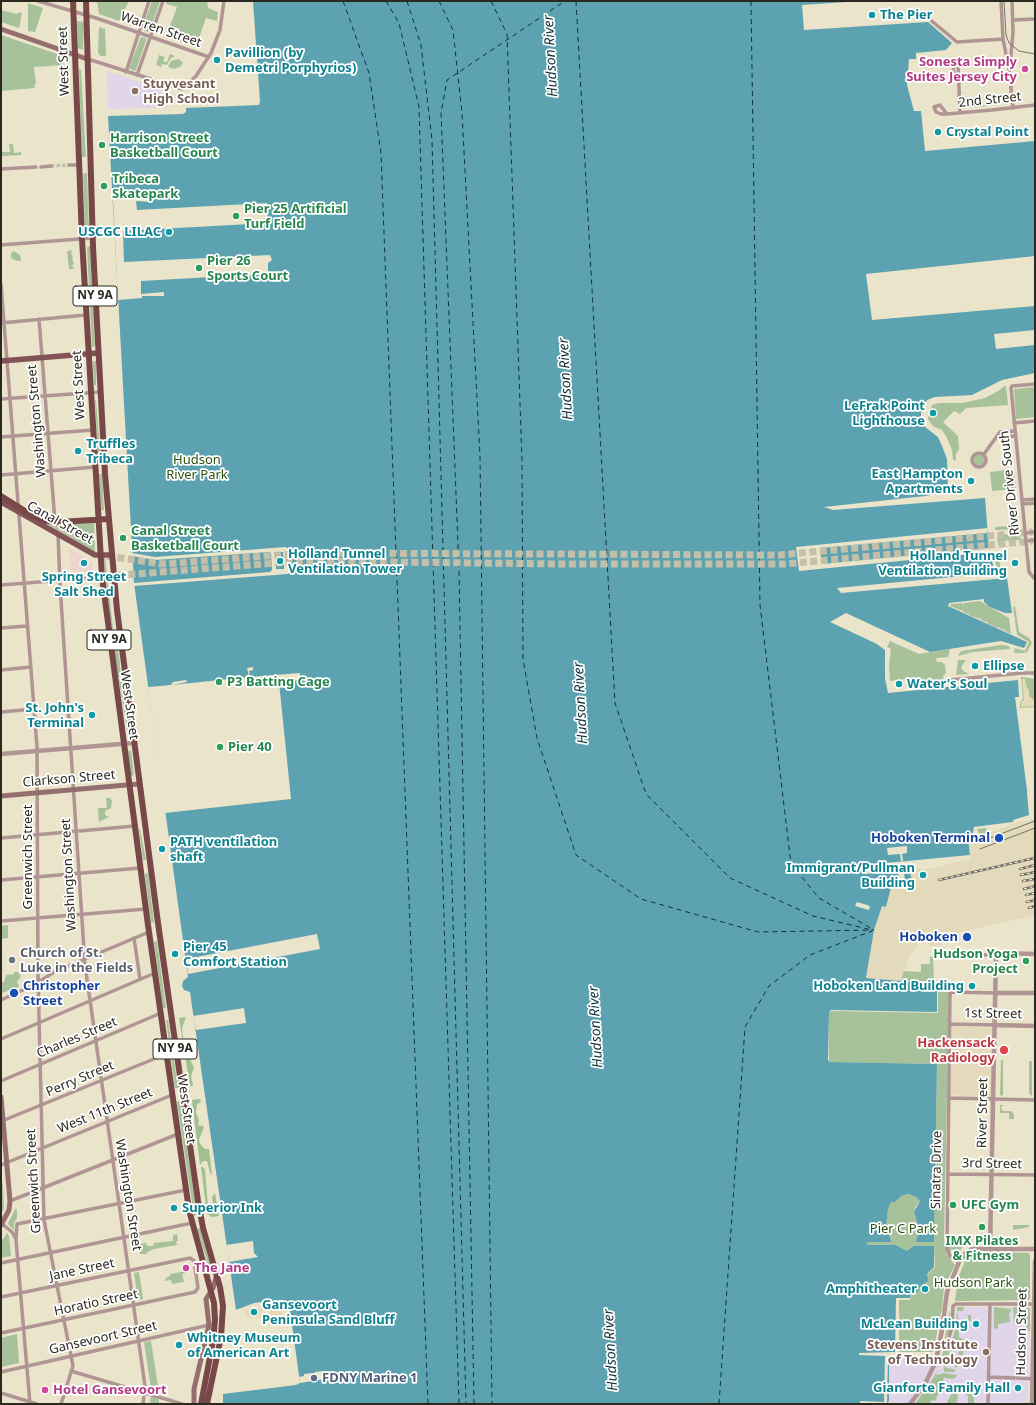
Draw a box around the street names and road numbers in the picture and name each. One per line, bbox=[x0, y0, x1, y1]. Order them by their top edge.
street label: Warren Street bbox=[118, 9, 204, 51]
street label: West Street bbox=[55, 26, 73, 96]
street label: 2nd Street bbox=[958, 89, 1022, 111]
road number: NY 9A bbox=[73, 286, 117, 306]
street label: West Street bbox=[69, 350, 89, 420]
street label: Washington Street bbox=[24, 364, 50, 478]
street label: River Drive South bbox=[997, 430, 1023, 536]
street label: Canal Street bbox=[24, 498, 96, 548]
road number: NY 9A bbox=[87, 630, 131, 650]
street label: West Street bbox=[116, 669, 142, 741]
street label: Clarkson Street bbox=[22, 767, 116, 791]
street label: Greenwich Street bbox=[20, 805, 36, 909]
street label: Washington Street bbox=[58, 818, 80, 932]
street label: 1st Street bbox=[964, 1006, 1022, 1022]
street label: Charles Street bbox=[35, 1014, 119, 1062]
road number: NY 9A bbox=[153, 1039, 197, 1059]
street label: Perry Street bbox=[44, 1058, 116, 1100]
street label: West Street bbox=[173, 1073, 199, 1145]
street label: River Street bbox=[975, 1078, 991, 1148]
street label: West 11th Street bbox=[55, 1085, 155, 1137]
street label: Greenwich Street bbox=[23, 1128, 45, 1234]
street label: Sinatra Drive bbox=[929, 1131, 945, 1209]
street label: Washington Street bbox=[111, 1138, 145, 1252]
street label: 3rd Street bbox=[962, 1156, 1022, 1172]
street label: Jane Street bbox=[48, 1256, 116, 1284]
street label: Horatio Street bbox=[53, 1286, 139, 1320]
street label: Hudson Street bbox=[1013, 1288, 1031, 1376]
street label: Gansevoort Street bbox=[48, 1318, 158, 1358]

